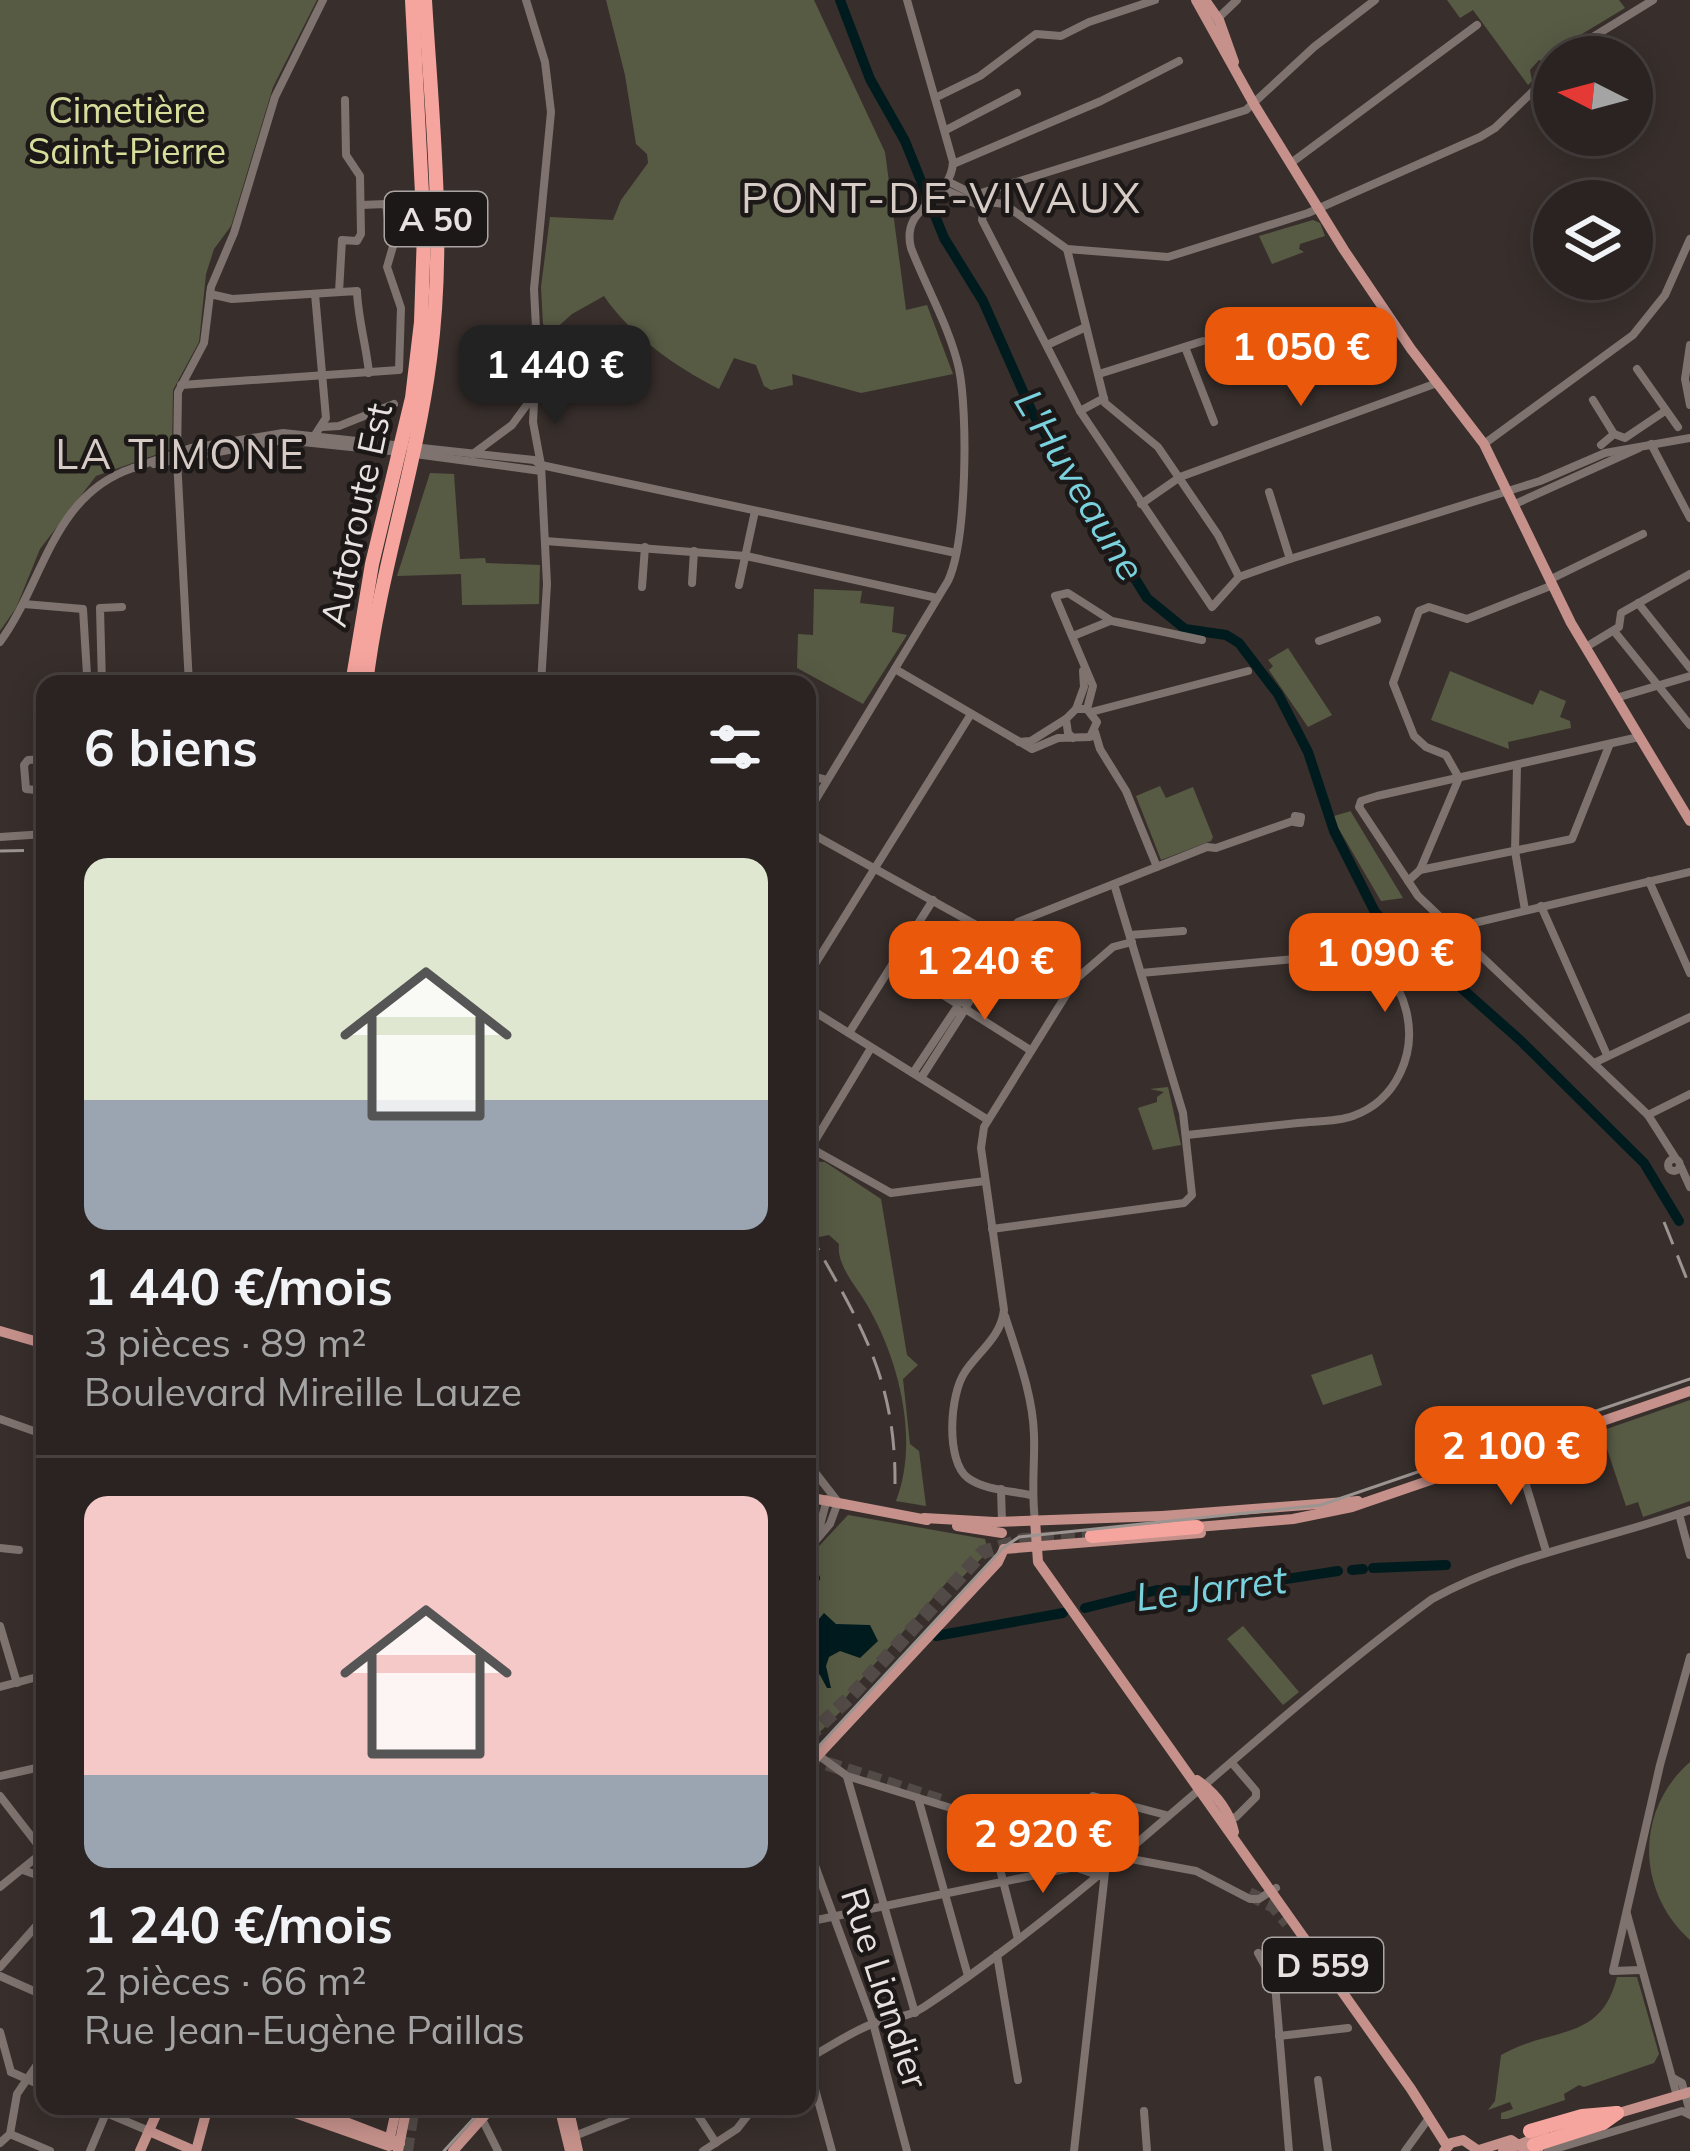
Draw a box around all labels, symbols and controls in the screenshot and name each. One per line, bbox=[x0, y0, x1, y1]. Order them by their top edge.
north arrow bbox=[1533, 36, 1653, 156]
map controls bbox=[1533, 36, 1653, 300]
park label: Cimetière Saint-Pierre bbox=[28, 87, 226, 173]
district label: PONT-DE-VIVAUX bbox=[741, 171, 1143, 224]
button: layers bbox=[1533, 180, 1653, 300]
road number: A 50 bbox=[385, 192, 487, 246]
pin: 1 050 € bbox=[1190, 307, 1412, 409]
text: 1 050 € bbox=[1232, 321, 1370, 370]
pin: 1 440 € bbox=[444, 325, 666, 427]
text: 1 440 € bbox=[486, 339, 624, 388]
water label: L'Huveaune bbox=[1004, 380, 1157, 589]
street label: Autoroute Est bbox=[310, 399, 401, 631]
district label: LA TIMONE bbox=[55, 427, 307, 480]
icon: filters bbox=[702, 714, 768, 780]
text: 6 biens bbox=[84, 715, 258, 779]
pin: 1 090 € bbox=[1274, 913, 1496, 1015]
pin: 1 240 € bbox=[874, 921, 1096, 1023]
text: 1 090 € bbox=[1316, 927, 1454, 976]
text: 1 240 € bbox=[916, 935, 1054, 984]
icon: home bbox=[318, 936, 534, 1152]
text: 1 440 €/mois bbox=[84, 1254, 393, 1318]
text: 3 pièces · 89 m² bbox=[84, 1318, 366, 1367]
text: Boulevard Mireille Lauze bbox=[84, 1367, 522, 1416]
pin: 2 100 € bbox=[1400, 1406, 1622, 1508]
text: 2 100 € bbox=[1442, 1420, 1580, 1469]
water label: Le Jarret bbox=[1133, 1554, 1290, 1621]
icon: home bbox=[318, 1574, 534, 1790]
pin: 2 920 € bbox=[932, 1794, 1154, 1896]
text: 2 920 € bbox=[974, 1808, 1112, 1857]
street label: Rue Liandier bbox=[832, 1882, 939, 2094]
text: 1 240 €/mois bbox=[84, 1892, 393, 1956]
road number: D 559 bbox=[1263, 1938, 1383, 1992]
text: 2 pièces · 66 m² bbox=[84, 1956, 366, 2005]
text: Rue Jean-Eugène Paillas bbox=[84, 2005, 525, 2054]

